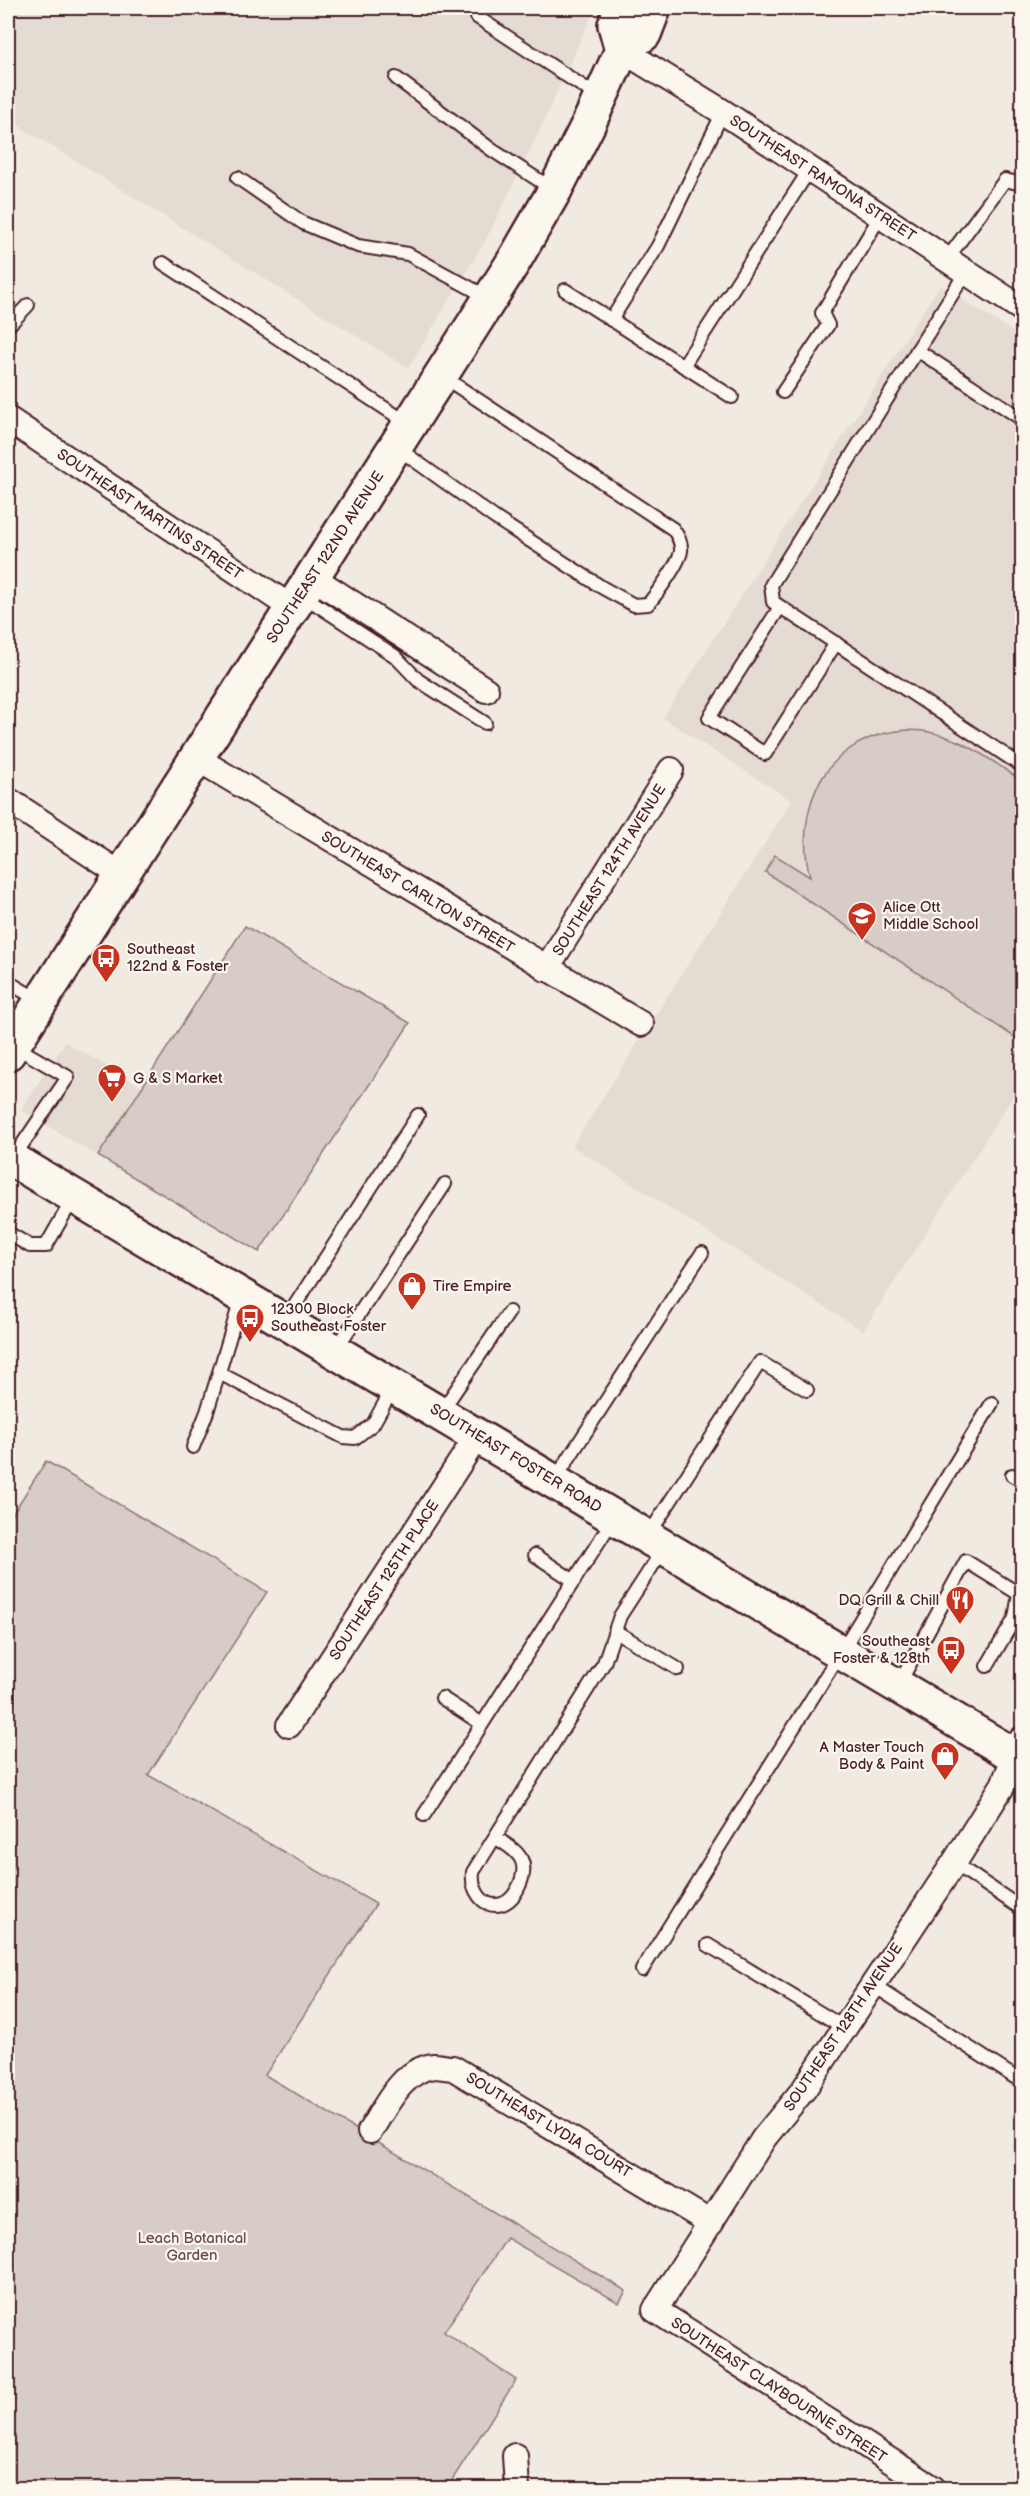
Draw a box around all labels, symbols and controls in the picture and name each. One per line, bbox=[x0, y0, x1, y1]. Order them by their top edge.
street label: SOUTHEAST RAMONA STREET bbox=[726, 111, 919, 246]
street label: SOUTHEAST MARTINS STREET bbox=[53, 445, 246, 584]
street label: SOUTHEAST 122ND AVENUE bbox=[263, 468, 388, 647]
street label: SOUTHEAST 124TH AVENUE bbox=[549, 781, 670, 960]
street label: SOUTHEAST CARLTON STREET bbox=[318, 827, 518, 958]
place label: Alice Ott Middle School bbox=[883, 898, 978, 934]
school or university icon: Alice Ott Middle School bbox=[846, 900, 878, 942]
place label: Southeast 122nd & Foster bbox=[127, 940, 229, 976]
bus stop icon: Southeast 122nd & Foster bbox=[90, 942, 122, 984]
supermarket icon: G & S Market bbox=[96, 1062, 128, 1104]
place label: G & S Market bbox=[133, 1069, 223, 1088]
shop icon: Tire Empire bbox=[396, 1270, 428, 1312]
place label: Tire Empire bbox=[433, 1277, 512, 1296]
place label: 12300 Block Southeast Foster bbox=[271, 1300, 387, 1336]
bus stop icon: 12300 Block Southeast Foster bbox=[234, 1302, 266, 1344]
street label: SOUTHEAST FOSTER ROAD bbox=[426, 1400, 605, 1517]
street label: SOUTHEAST 125TH PLACE bbox=[326, 1497, 443, 1664]
restaurant icon: DQ Grill & Chill bbox=[944, 1584, 976, 1626]
place label: DQ Grill & Chill bbox=[838, 1591, 939, 1610]
place label: Southeast Foster & 128th bbox=[833, 1632, 930, 1668]
bus stop icon: Southeast Foster & 128th bbox=[935, 1634, 967, 1676]
place label: A Master Touch Body & Paint bbox=[819, 1738, 924, 1774]
shop icon: A Master Touch Body & Paint bbox=[929, 1740, 961, 1782]
street label: SOUTHEAST 128TH AVENUE bbox=[780, 1939, 907, 2115]
street label: SOUTHEAST LYDIA COURT bbox=[462, 2068, 635, 2182]
park label: Leach Botanical Garden bbox=[138, 2229, 246, 2265]
street label: SOUTHEAST CLAYBOURNE STREET bbox=[667, 2313, 890, 2467]

